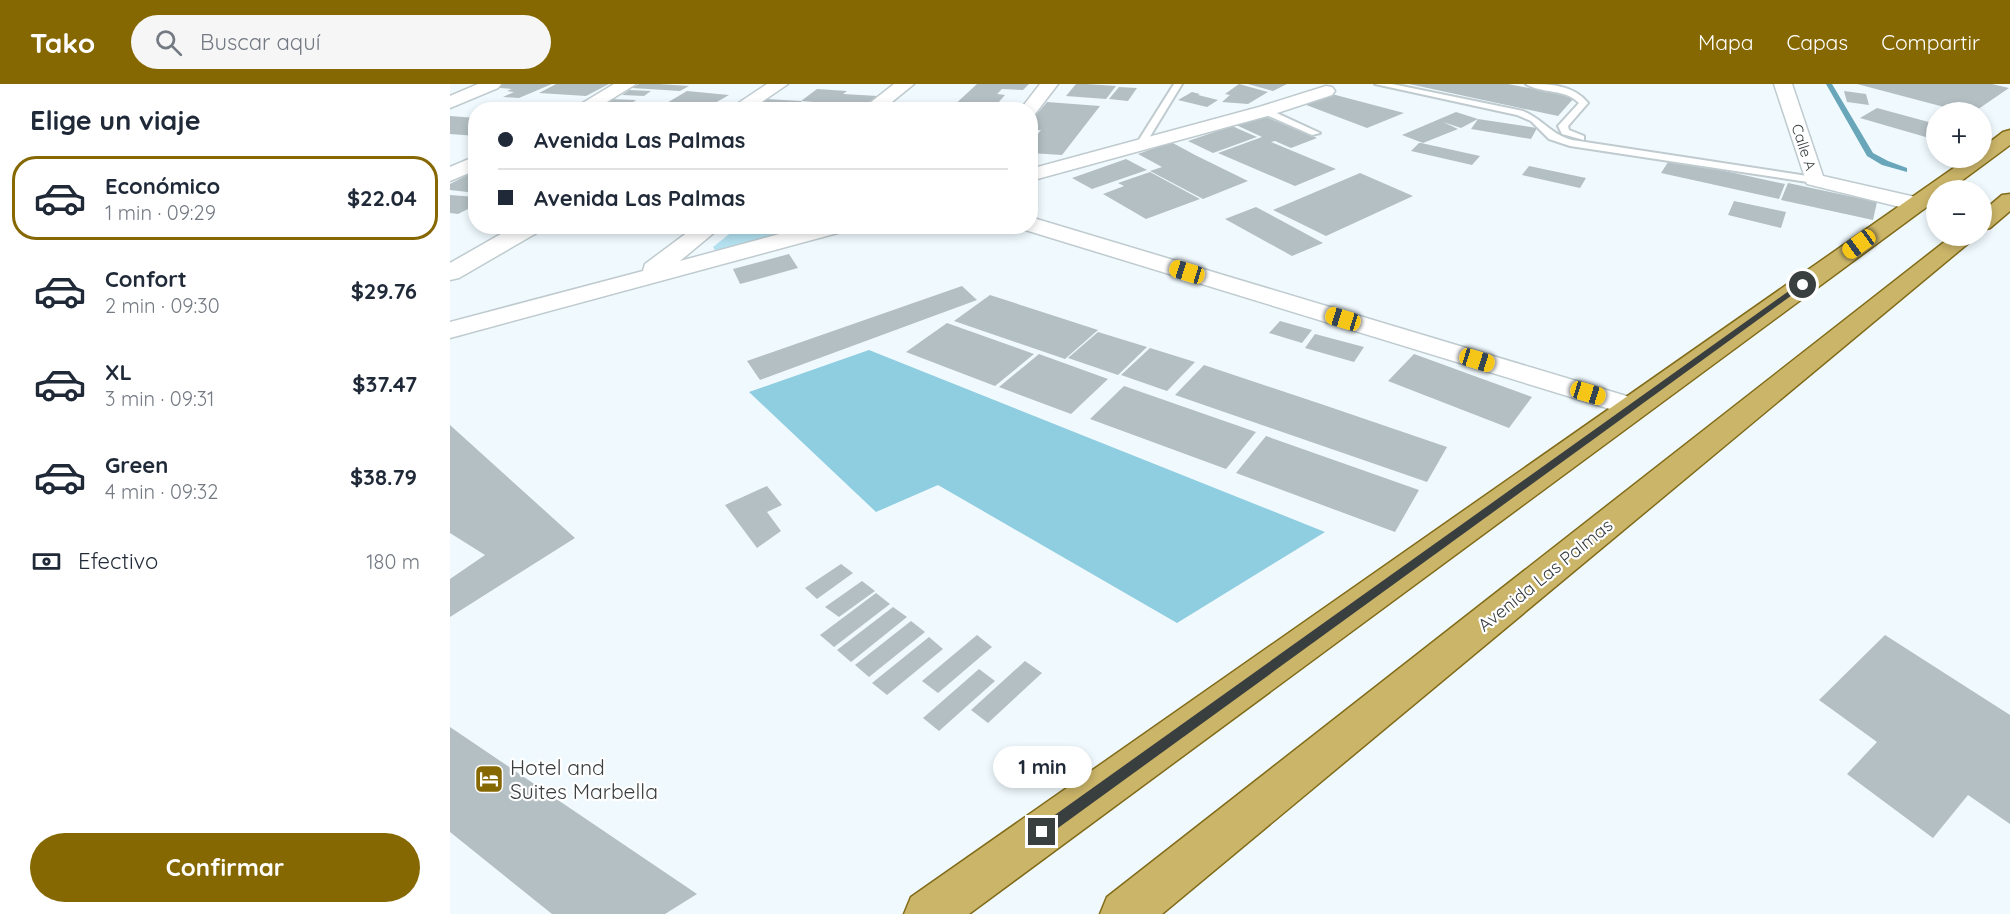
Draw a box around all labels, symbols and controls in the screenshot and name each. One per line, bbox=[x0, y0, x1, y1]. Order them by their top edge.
search box bbox=[131, 15, 551, 69]
text: Tako bbox=[30, 25, 95, 60]
icon: search bbox=[152, 26, 185, 59]
text: Buscar aquí bbox=[200, 28, 320, 56]
text: Mapa bbox=[1698, 29, 1753, 55]
text: Capas bbox=[1786, 29, 1848, 55]
text: Compartir bbox=[1881, 29, 1980, 55]
map controls bbox=[1926, 102, 1992, 246]
button: + bbox=[1926, 102, 1992, 168]
text: Elige un viaje bbox=[30, 103, 201, 137]
street label: Calle A bbox=[1788, 121, 1821, 173]
text: Avenida Las Palmas bbox=[534, 126, 745, 154]
icon: car bbox=[33, 171, 87, 225]
text: Económico bbox=[105, 172, 220, 200]
button: − bbox=[1926, 180, 1992, 246]
text: $22.04 bbox=[347, 184, 417, 212]
text: Avenida Las Palmas bbox=[534, 184, 745, 212]
text: 1 min · 09:29 bbox=[105, 200, 216, 225]
car bbox=[1839, 226, 1879, 262]
car bbox=[1167, 258, 1207, 286]
icon: car bbox=[33, 264, 87, 318]
text: Confort bbox=[105, 265, 187, 293]
route start bbox=[1789, 271, 1816, 298]
text: $29.76 bbox=[351, 277, 417, 305]
text: 2 min · 09:30 bbox=[105, 293, 220, 318]
car bbox=[1323, 305, 1363, 333]
car bbox=[1457, 346, 1497, 374]
icon: car bbox=[33, 357, 87, 411]
text: XL bbox=[105, 358, 132, 386]
text: $37.47 bbox=[352, 370, 417, 398]
car bbox=[1568, 379, 1608, 407]
text: 3 min · 09:31 bbox=[105, 386, 215, 411]
icon: car bbox=[33, 450, 87, 504]
text: Green bbox=[105, 451, 168, 479]
text: $38.79 bbox=[350, 463, 417, 491]
text: 4 min · 09:32 bbox=[105, 479, 218, 504]
street label: Avenida Las Palmas bbox=[1473, 514, 1617, 636]
icon: cash bbox=[30, 545, 63, 578]
text: Efectivo bbox=[78, 547, 158, 575]
text: 180 m bbox=[366, 549, 420, 574]
callout: 1 min bbox=[992, 745, 1092, 787]
place label: Hotel and Suites Marbella bbox=[510, 754, 658, 804]
text: 1 min bbox=[1018, 754, 1067, 779]
hotel icon: Hotel and Suites Marbella bbox=[473, 763, 505, 795]
route end bbox=[1028, 818, 1055, 845]
button: Confirmar bbox=[30, 833, 420, 902]

